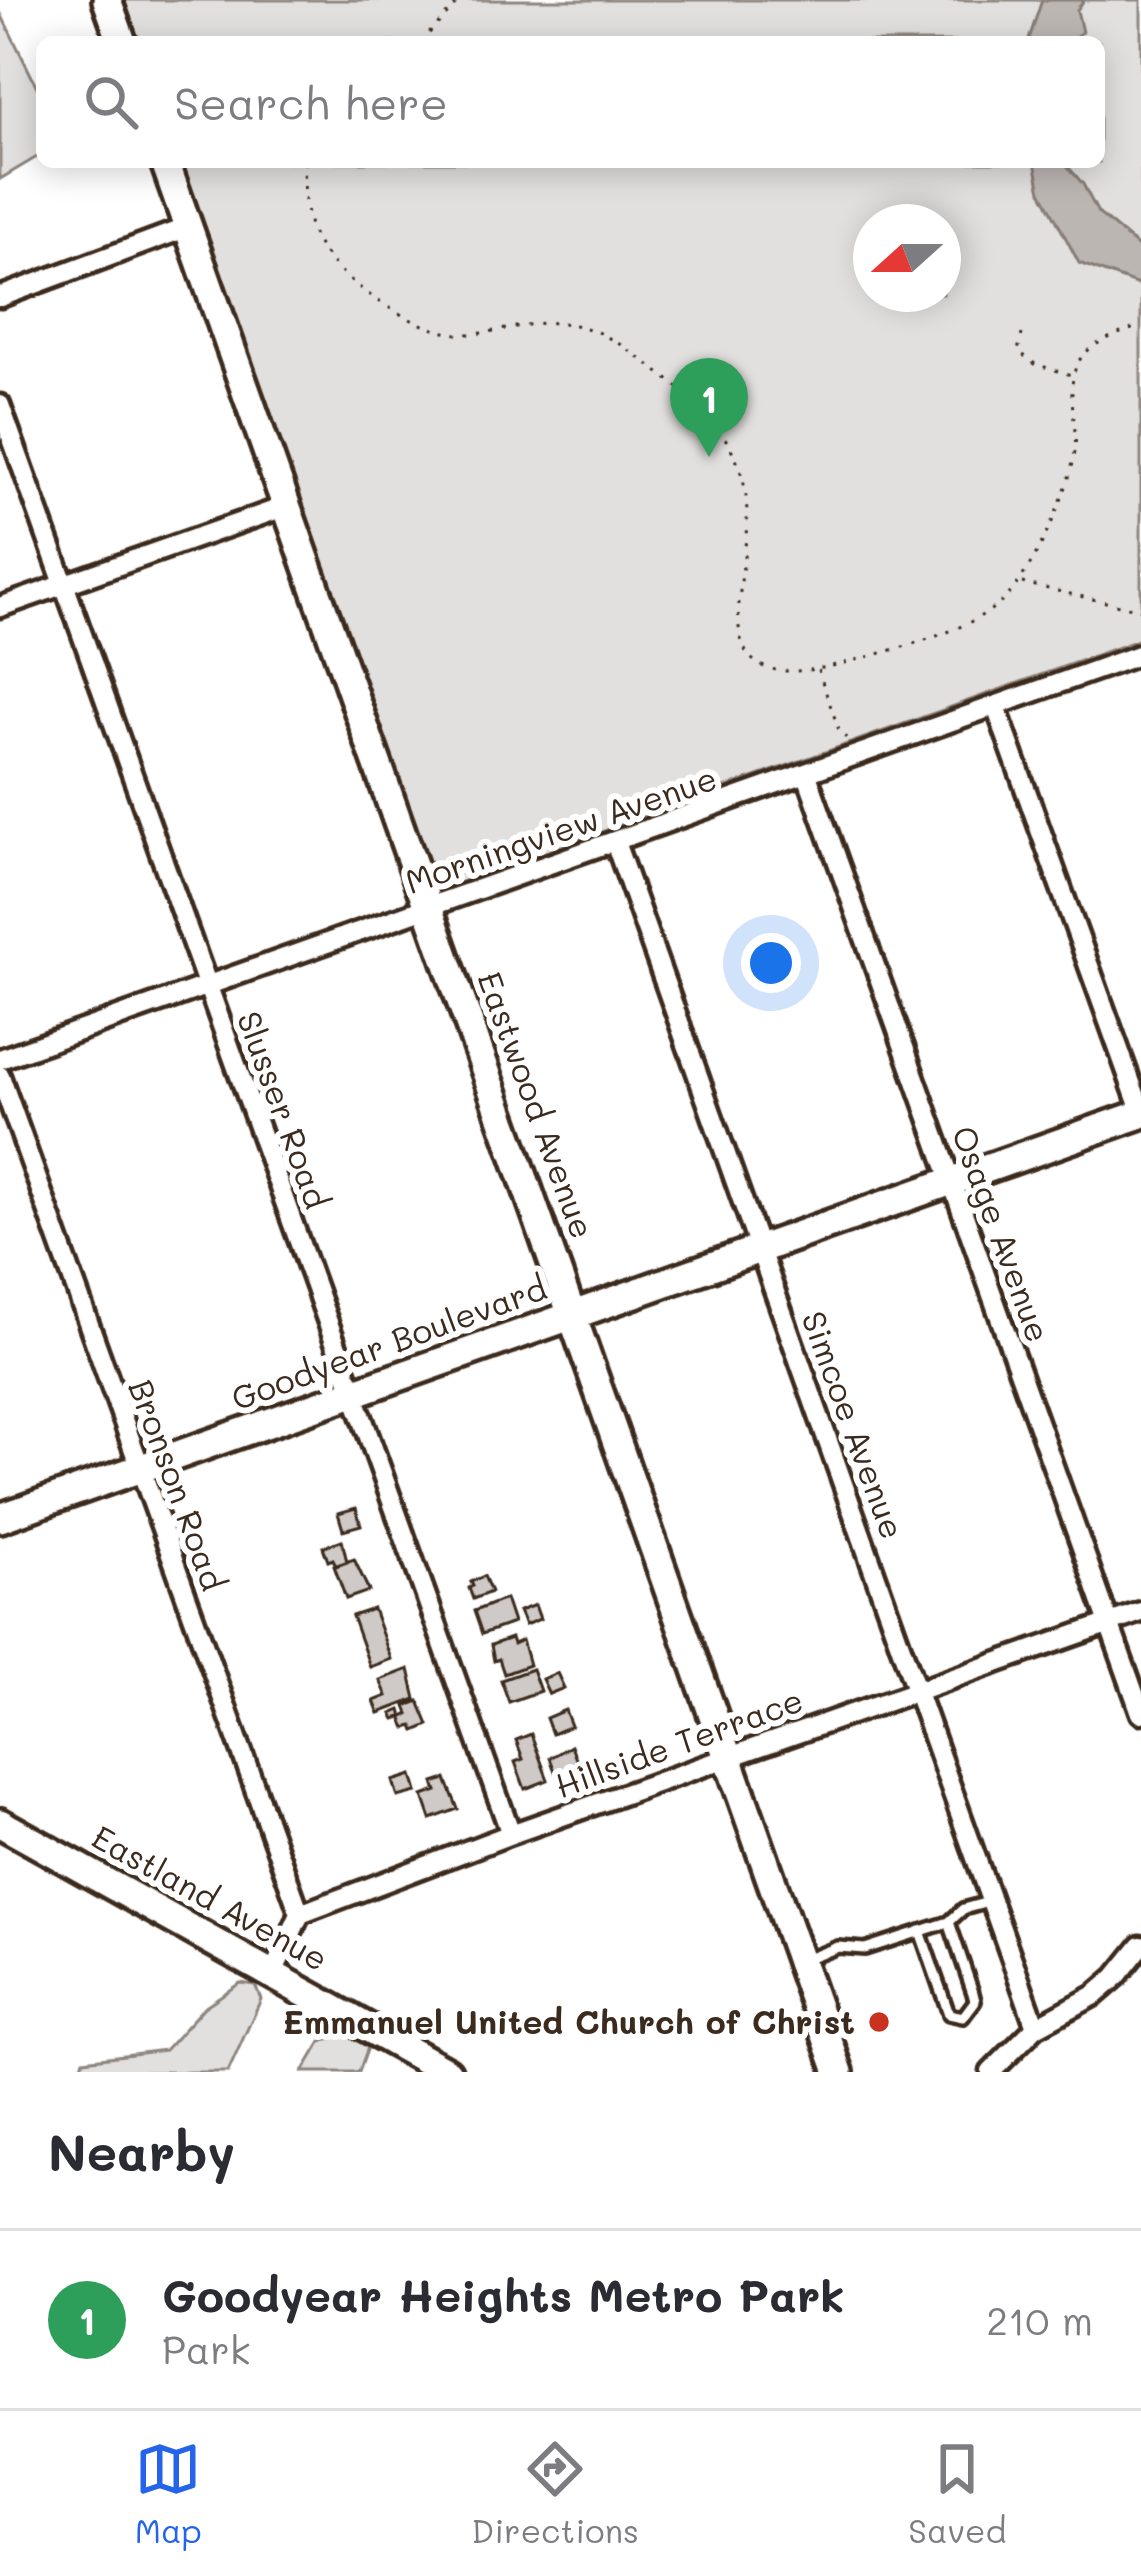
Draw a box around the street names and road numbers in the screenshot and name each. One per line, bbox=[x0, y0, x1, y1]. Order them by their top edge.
street label: Morningview Avenue bbox=[399, 755, 722, 902]
street label: Eastwood Avenue bbox=[469, 965, 606, 1244]
street label: Slusser Road bbox=[229, 1005, 340, 1214]
street label: Osage Avenue bbox=[943, 1119, 1061, 1348]
street label: Goodyear Boulevard bbox=[225, 1265, 552, 1420]
street label: Simcoe Avenue bbox=[793, 1305, 916, 1544]
street label: Bronson Road bbox=[120, 1373, 237, 1596]
street label: Hillside Terrace bbox=[549, 1677, 808, 1806]
street label: Eastland Avenue bbox=[85, 1814, 336, 1979]

